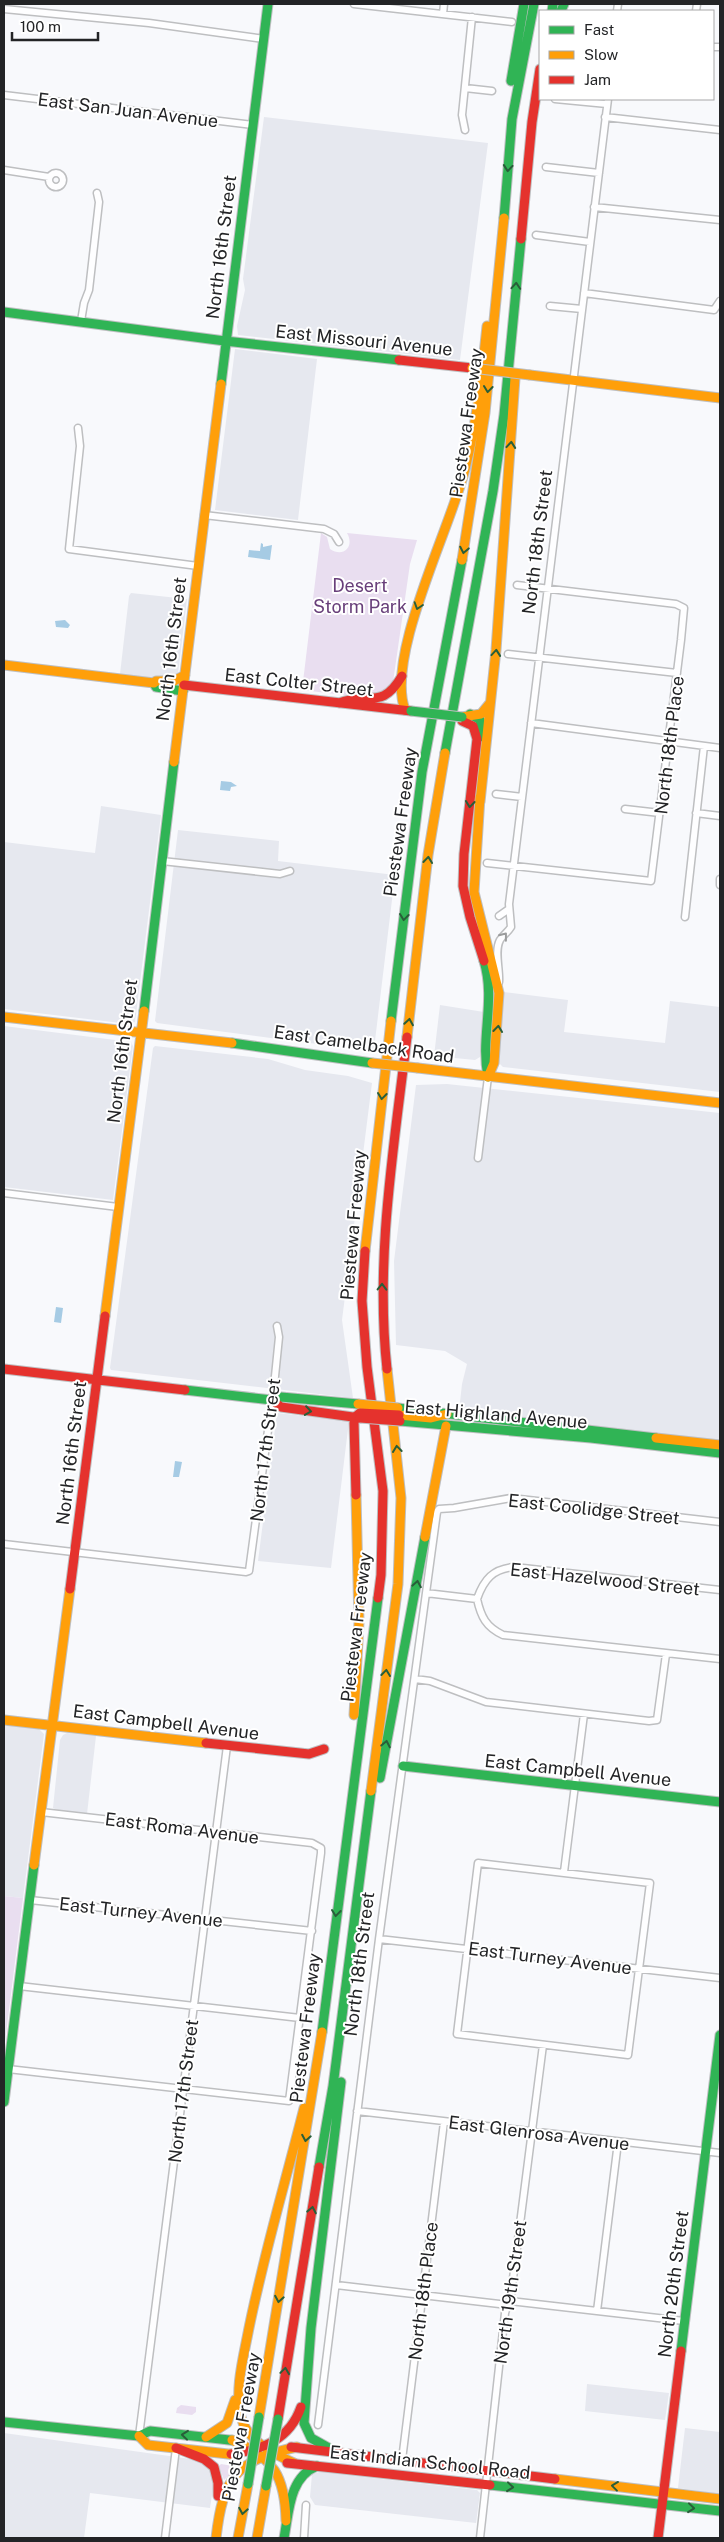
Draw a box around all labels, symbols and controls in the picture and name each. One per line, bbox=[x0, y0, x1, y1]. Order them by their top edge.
scale bar bbox=[12, 10, 99, 42]
legend bbox=[539, 10, 714, 100]
text: 100 m bbox=[20, 18, 61, 35]
text: Fast bbox=[584, 21, 614, 38]
text: Slow bbox=[584, 46, 619, 63]
text: Jam bbox=[584, 71, 611, 88]
street label: East San Juan Avenue bbox=[36, 88, 220, 132]
one-way arrow bbox=[503, 164, 514, 172]
street label: North 16th Street bbox=[202, 174, 240, 320]
one-way arrow bbox=[511, 281, 522, 289]
street label: East Missouri Avenue bbox=[274, 320, 454, 360]
street label: Piestewa Freeway bbox=[445, 346, 487, 499]
one-way arrow bbox=[483, 386, 494, 394]
one-way arrow bbox=[505, 441, 516, 449]
street label: North 18th Street bbox=[518, 469, 556, 615]
one-way arrow bbox=[459, 545, 469, 554]
park label: Desert Storm Park bbox=[313, 575, 407, 617]
street label: North 16th Street bbox=[152, 576, 190, 722]
one-way arrow bbox=[414, 601, 424, 610]
one-way arrow bbox=[490, 648, 501, 656]
street label: East Colter Street bbox=[224, 664, 374, 700]
street label: North 18th Place bbox=[650, 674, 688, 816]
street label: Piestewa Freeway bbox=[379, 745, 421, 898]
one-way arrow bbox=[465, 801, 476, 809]
one-way arrow bbox=[422, 856, 433, 864]
one-way arrow bbox=[399, 914, 410, 922]
one-way arrow bbox=[498, 933, 507, 942]
street label: North 16th Street bbox=[103, 978, 141, 1124]
one-way arrow bbox=[404, 1017, 414, 1026]
street label: East Camelback Road bbox=[272, 1021, 456, 1067]
one-way arrow bbox=[492, 1025, 503, 1033]
one-way arrow bbox=[377, 1092, 388, 1100]
street label: Piestewa Freeway bbox=[336, 1149, 370, 1301]
one-way arrow bbox=[376, 1283, 387, 1291]
street label: North 17th Street bbox=[246, 1377, 284, 1523]
street label: North 16th Street bbox=[52, 1380, 90, 1526]
street label: East Highland Avenue bbox=[404, 1396, 588, 1432]
one-way arrow bbox=[304, 1405, 312, 1415]
one-way arrow bbox=[392, 1445, 403, 1453]
street label: East Coolidge Street bbox=[507, 1490, 681, 1528]
street label: Piestewa Freeway bbox=[336, 1550, 376, 1703]
street label: East Hazelwood Street bbox=[509, 1559, 701, 1599]
one-way arrow bbox=[411, 1580, 421, 1588]
one-way arrow bbox=[380, 1668, 391, 1676]
street label: East Campbell Avenue bbox=[72, 1700, 260, 1744]
one-way arrow bbox=[381, 1739, 391, 1748]
street label: East Campbell Avenue bbox=[484, 1750, 672, 1790]
street label: East Roma Avenue bbox=[104, 1808, 260, 1848]
street label: North 18th Street bbox=[340, 1891, 378, 2037]
street label: East Turney Avenue bbox=[58, 1893, 224, 1931]
one-way arrow bbox=[331, 1909, 342, 1917]
street label: East Turney Avenue bbox=[467, 1938, 633, 1978]
street label: Piestewa Freeway bbox=[285, 1951, 325, 2104]
street label: North 17th Street bbox=[164, 2018, 202, 2164]
street label: East Glenrosa Avenue bbox=[447, 2111, 631, 2155]
one-way arrow bbox=[302, 2134, 312, 2143]
one-way arrow bbox=[306, 2206, 316, 2215]
street label: North 20th Street bbox=[654, 2209, 692, 2359]
street label: North 19th Street bbox=[490, 2219, 530, 2365]
street label: North 18th Place bbox=[404, 2220, 442, 2362]
one-way arrow bbox=[275, 2294, 285, 2303]
street label: Piestewa Freeway bbox=[218, 2351, 265, 2503]
one-way arrow bbox=[279, 2366, 290, 2374]
one-way arrow bbox=[181, 2430, 189, 2441]
street label: East Indian School Road bbox=[329, 2441, 531, 2483]
one-way arrow bbox=[506, 2481, 514, 2492]
one-way arrow bbox=[610, 2481, 618, 2492]
one-way arrow bbox=[687, 2502, 695, 2513]
one-way arrow bbox=[239, 2507, 249, 2516]

